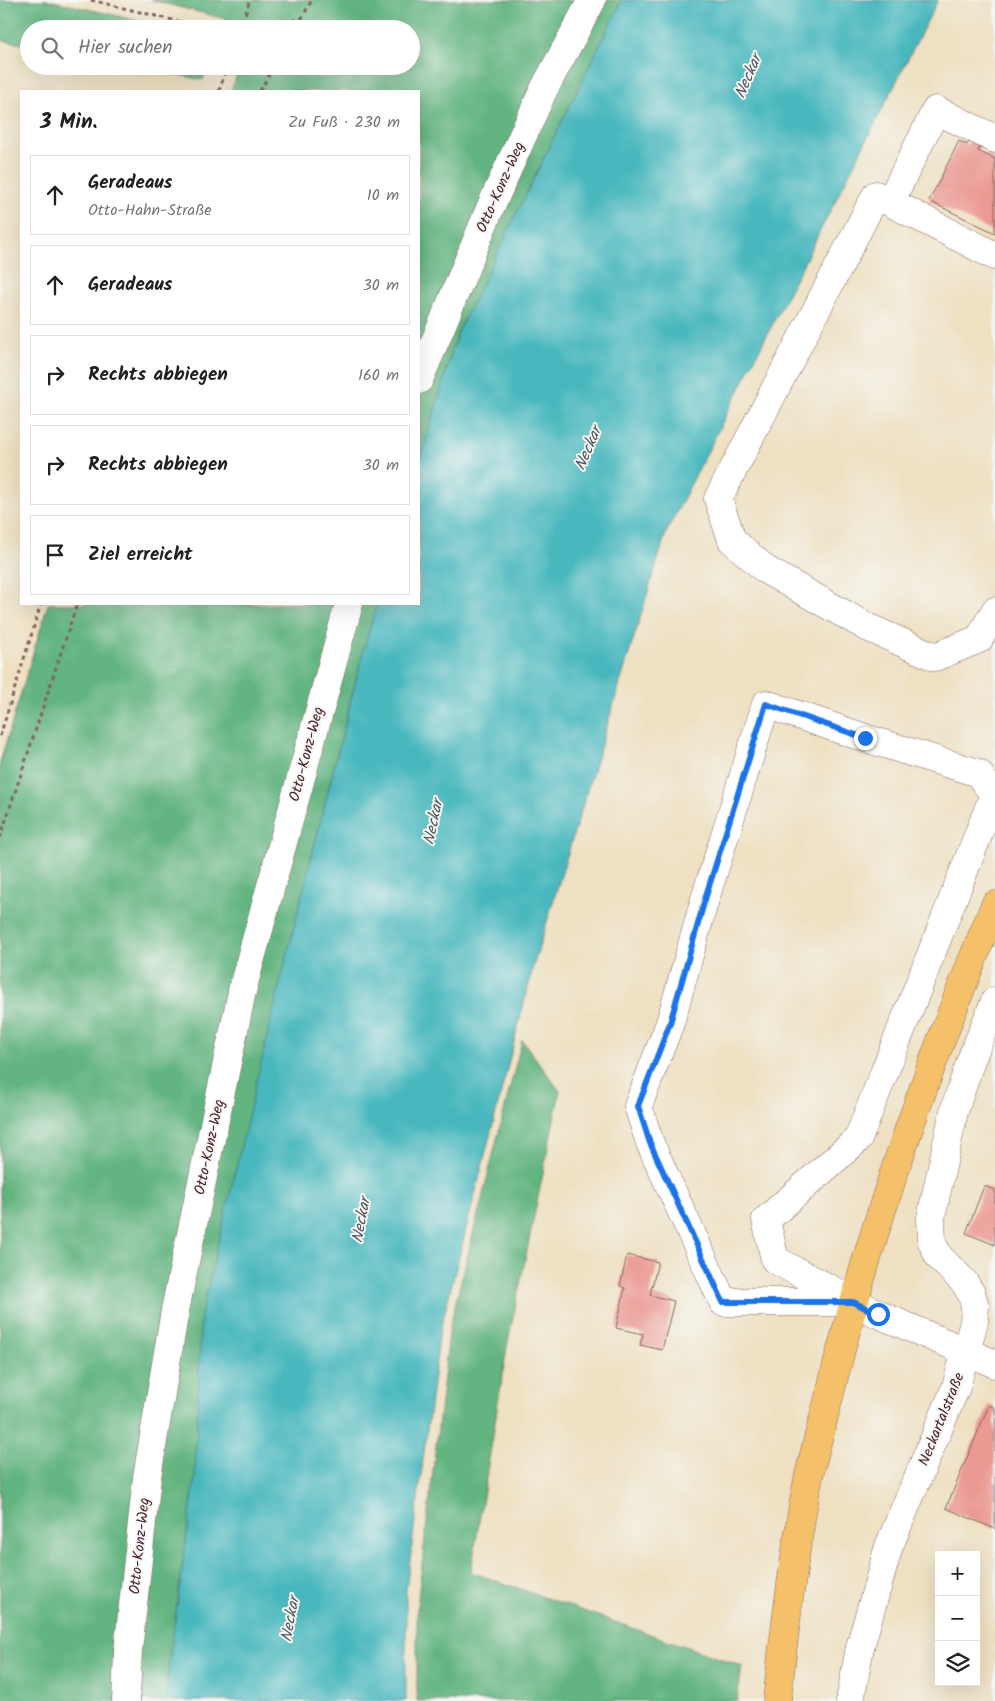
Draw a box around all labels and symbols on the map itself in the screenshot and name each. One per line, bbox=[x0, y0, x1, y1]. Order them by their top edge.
water label: Neckar bbox=[728, 47, 770, 102]
street label: Otto-Konz-Weg bbox=[470, 138, 532, 237]
water label: Neckar bbox=[568, 419, 610, 474]
street label: Otto-Konz-Weg bbox=[283, 704, 331, 804]
route end bbox=[854, 727, 877, 750]
water label: Neckar bbox=[417, 794, 451, 847]
street label: Otto-Konz-Weg bbox=[188, 1097, 232, 1197]
water label: Neckar bbox=[345, 1192, 378, 1245]
route start bbox=[867, 1303, 890, 1326]
street label: Neckartalstraße bbox=[912, 1369, 972, 1470]
street label: Otto-Konz-Weg bbox=[123, 1496, 157, 1596]
water label: Neckar bbox=[274, 1591, 307, 1644]

